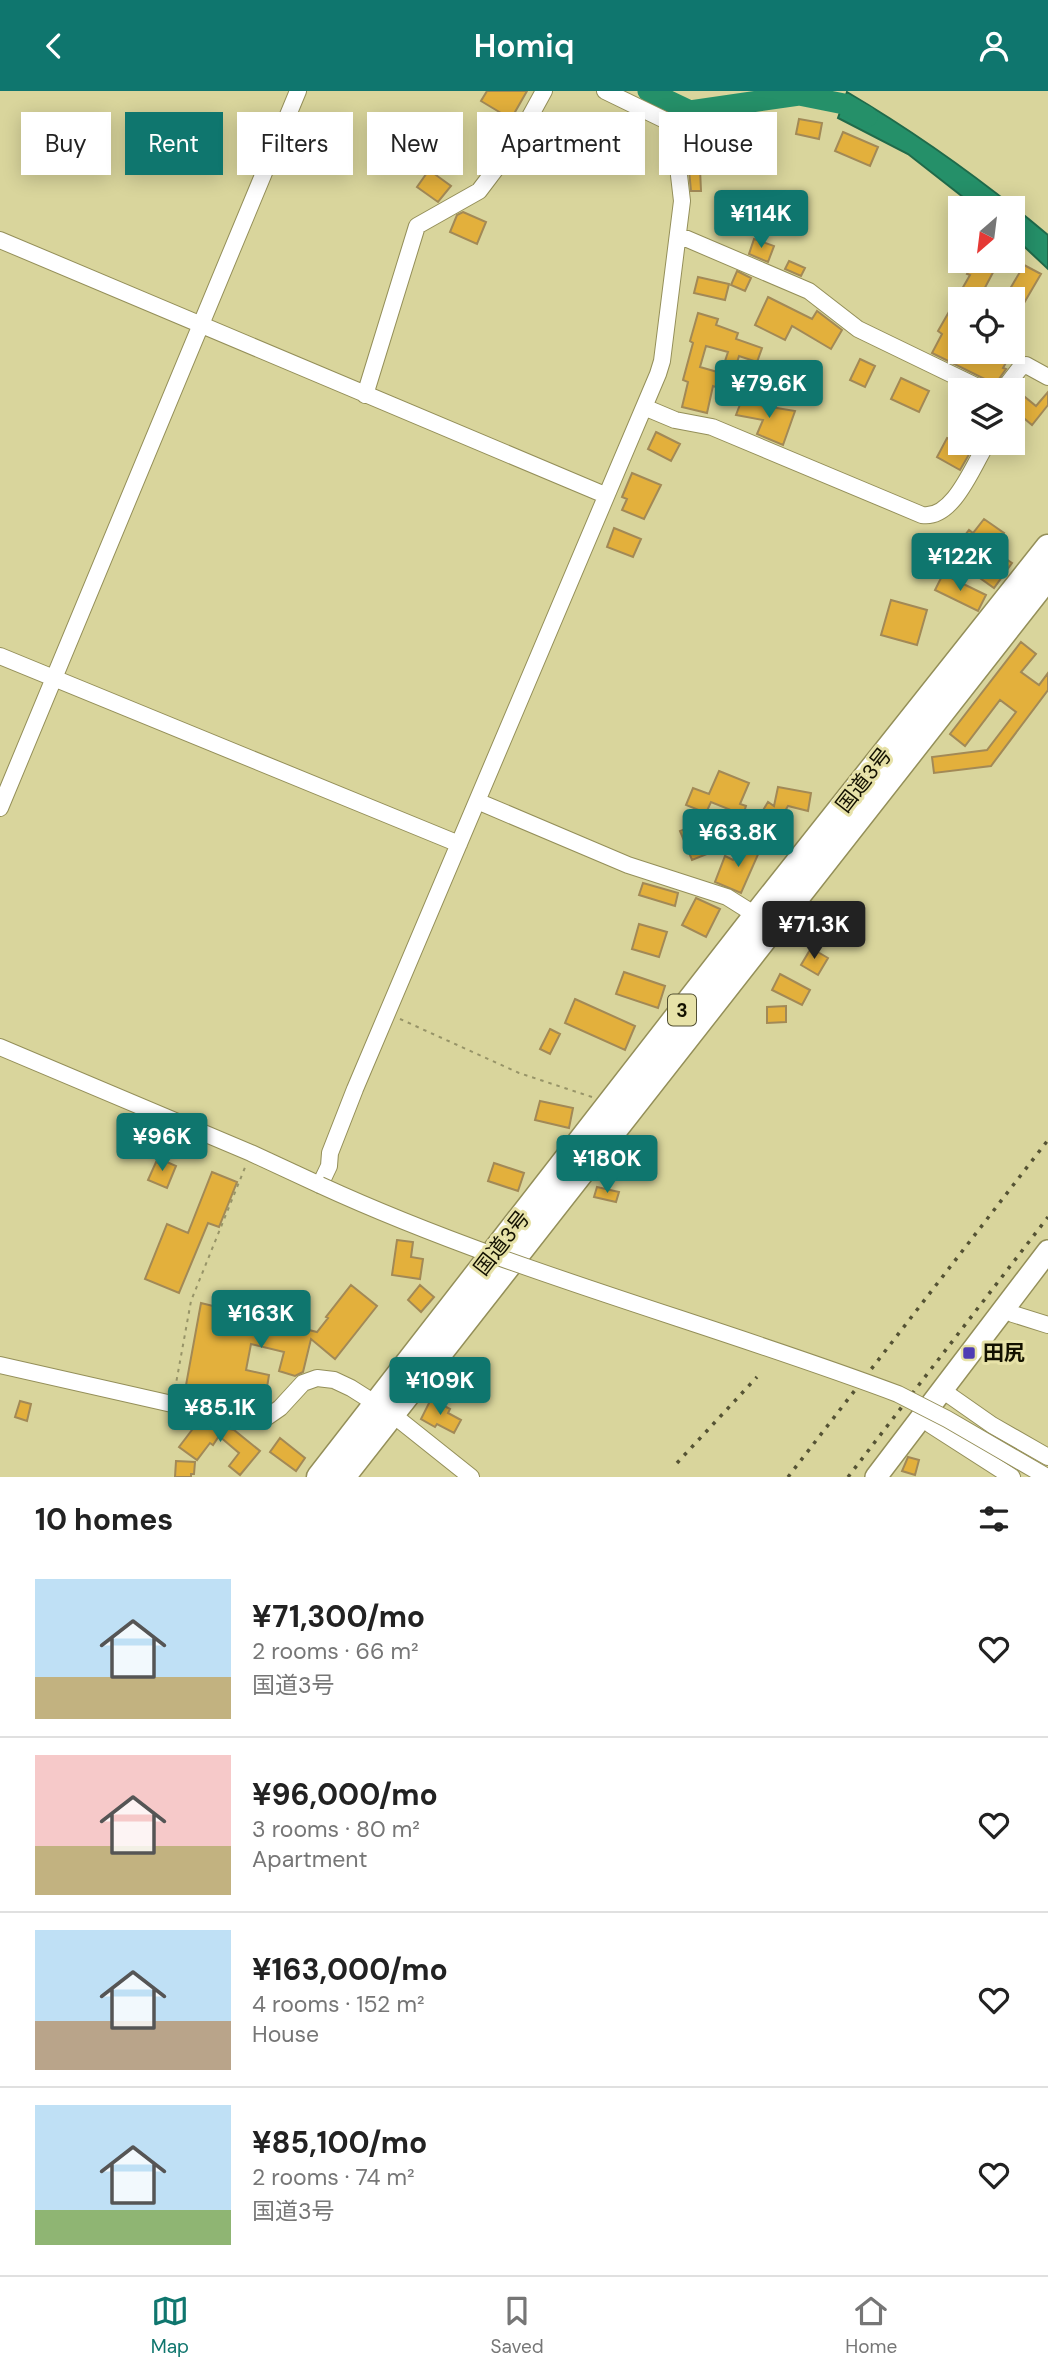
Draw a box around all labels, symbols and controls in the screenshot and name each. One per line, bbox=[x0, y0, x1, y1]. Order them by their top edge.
text: Homiq bbox=[474, 25, 574, 67]
icon: back bbox=[35, 27, 73, 65]
icon: person bbox=[975, 27, 1013, 65]
chip: Buy bbox=[21, 112, 111, 175]
chip: Rent bbox=[125, 112, 223, 175]
chip: Filters bbox=[237, 112, 353, 175]
chip: New bbox=[367, 112, 463, 175]
chip: Apartment bbox=[477, 112, 645, 175]
chip: House bbox=[659, 112, 777, 175]
pin: ¥114K bbox=[712, 191, 810, 250]
north arrow bbox=[948, 196, 1026, 273]
map controls bbox=[948, 196, 1025, 455]
text: ¥114K bbox=[730, 198, 792, 228]
button: locate bbox=[948, 287, 1025, 364]
pin: ¥79.6K bbox=[712, 361, 826, 420]
text: ¥79.6K bbox=[731, 368, 807, 398]
button: layers bbox=[948, 378, 1025, 455]
pin: ¥122K bbox=[911, 533, 1009, 593]
text: ¥122K bbox=[928, 541, 992, 571]
street label: 国道3号 bbox=[830, 742, 898, 818]
pin: ¥63.8K bbox=[681, 809, 795, 869]
text: ¥63.8K bbox=[699, 817, 777, 847]
pin: ¥71.3K bbox=[757, 901, 871, 961]
text: ¥71.3K bbox=[778, 909, 850, 939]
road number: 3 bbox=[668, 994, 696, 1025]
pin: ¥96K bbox=[121, 1114, 203, 1173]
text: ¥96K bbox=[132, 1121, 192, 1151]
pin: ¥180K bbox=[558, 1135, 656, 1195]
text: ¥180K bbox=[572, 1143, 642, 1173]
street label: 国道3号 bbox=[468, 1205, 536, 1281]
pin: ¥163K bbox=[212, 1291, 310, 1350]
text: ¥163K bbox=[228, 1298, 294, 1328]
place label: 田尻 bbox=[983, 1339, 1025, 1367]
marker: 田尻 bbox=[961, 1345, 977, 1361]
pin: ¥109K bbox=[391, 1357, 489, 1417]
text: ¥109K bbox=[405, 1365, 475, 1395]
pin: ¥85.1K bbox=[163, 1385, 277, 1444]
text: ¥85.1K bbox=[184, 1392, 256, 1422]
text: 10 homes bbox=[35, 1500, 173, 1539]
icon: filters bbox=[975, 1500, 1013, 1538]
text: ¥71,300/mo bbox=[252, 1597, 425, 1636]
icon: home bbox=[91, 1607, 175, 1691]
icon: heart bbox=[975, 1630, 1013, 1668]
text: 2 rooms · 66 m² bbox=[252, 1636, 419, 1666]
text: 国道3号 bbox=[252, 1670, 335, 1700]
text: ¥96,000/mo bbox=[252, 1775, 438, 1814]
icon: home bbox=[91, 1783, 175, 1867]
icon: heart bbox=[975, 1806, 1013, 1844]
text: 3 rooms · 80 m² bbox=[252, 1814, 420, 1844]
text: Apartment bbox=[252, 1844, 367, 1874]
text: ¥163,000/mo bbox=[252, 1950, 448, 1989]
icon: home bbox=[91, 1958, 175, 2042]
icon: heart bbox=[975, 1981, 1013, 2019]
text: 4 rooms · 152 m² bbox=[252, 1989, 425, 2019]
text: House bbox=[252, 2019, 319, 2049]
text: ¥85,100/mo bbox=[252, 2123, 427, 2162]
icon: home bbox=[91, 2133, 175, 2217]
icon: heart bbox=[975, 2156, 1013, 2194]
text: 2 rooms · 74 m² bbox=[252, 2162, 415, 2192]
text: 国道3号 bbox=[252, 2196, 335, 2226]
tab: Map bbox=[151, 2292, 189, 2359]
tab: Saved bbox=[491, 2292, 544, 2359]
tab: Home bbox=[845, 2292, 897, 2359]

